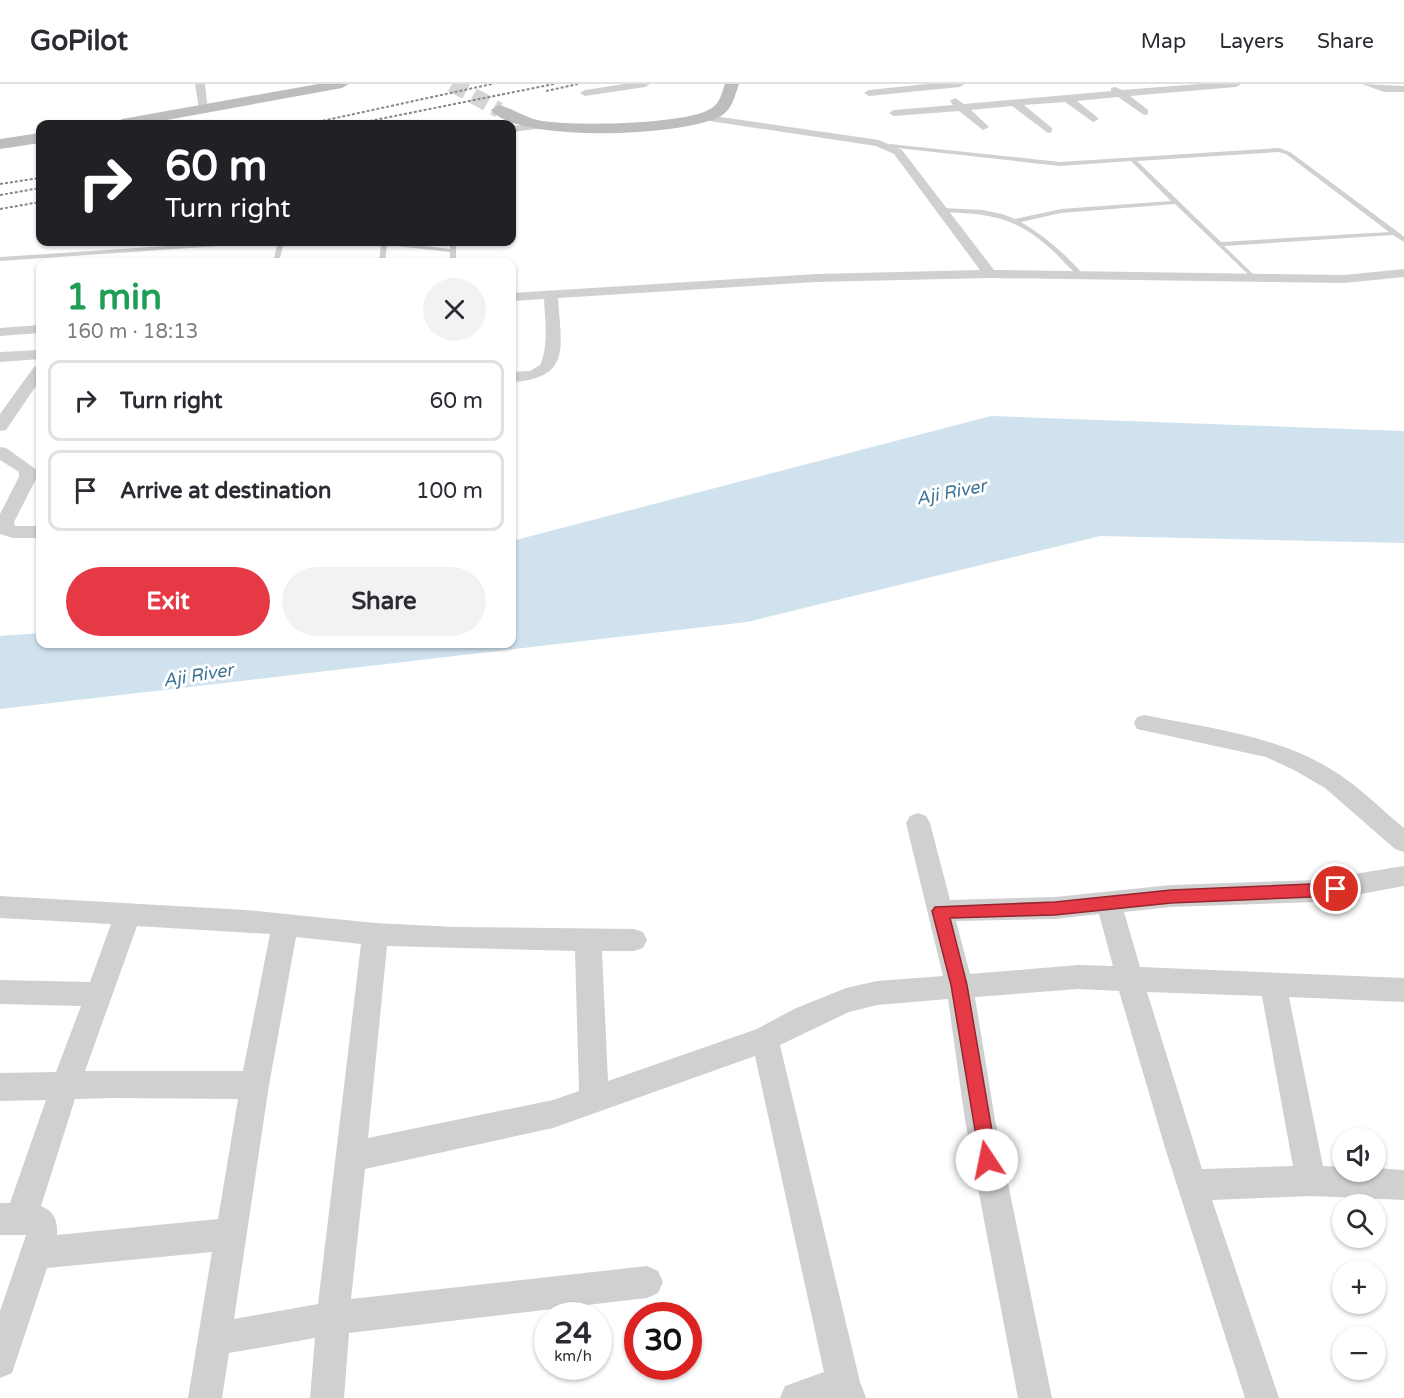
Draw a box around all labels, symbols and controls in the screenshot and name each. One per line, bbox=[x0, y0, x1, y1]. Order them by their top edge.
text: GoPilot bbox=[30, 24, 128, 58]
text: Map bbox=[1141, 29, 1186, 54]
text: Layers bbox=[1219, 29, 1284, 54]
text: Share bbox=[1317, 29, 1374, 54]
text: 60 m bbox=[165, 141, 267, 192]
icon: right bbox=[66, 144, 144, 222]
text: Turn right bbox=[165, 192, 291, 225]
text: 1 min bbox=[66, 276, 162, 319]
button: close bbox=[423, 278, 486, 341]
text: 160 m · 18:13 bbox=[66, 320, 198, 344]
icon: right bbox=[69, 384, 102, 417]
text: Turn right bbox=[120, 388, 222, 414]
text: 60 m bbox=[429, 388, 483, 414]
icon: arrive bbox=[69, 474, 102, 507]
water label: Aji River bbox=[914, 474, 990, 510]
text: Arrive at destination bbox=[120, 478, 331, 504]
text: 100 m bbox=[416, 478, 483, 504]
button: Exit bbox=[66, 567, 270, 636]
button: Share bbox=[282, 567, 486, 636]
water label: Aji River bbox=[161, 658, 237, 691]
pin bbox=[1310, 863, 1361, 914]
icon: arrive bbox=[1319, 872, 1352, 905]
position arrow bbox=[955, 1128, 1019, 1192]
map controls bbox=[1332, 1128, 1386, 1380]
button: sound bbox=[1332, 1128, 1386, 1182]
button: search bbox=[1332, 1194, 1386, 1248]
button: + bbox=[1332, 1260, 1386, 1314]
speed limit sign: 30 bbox=[624, 1302, 702, 1380]
text: 24 bbox=[554, 1315, 592, 1352]
button: − bbox=[1332, 1326, 1386, 1380]
text: km/h bbox=[554, 1347, 592, 1365]

